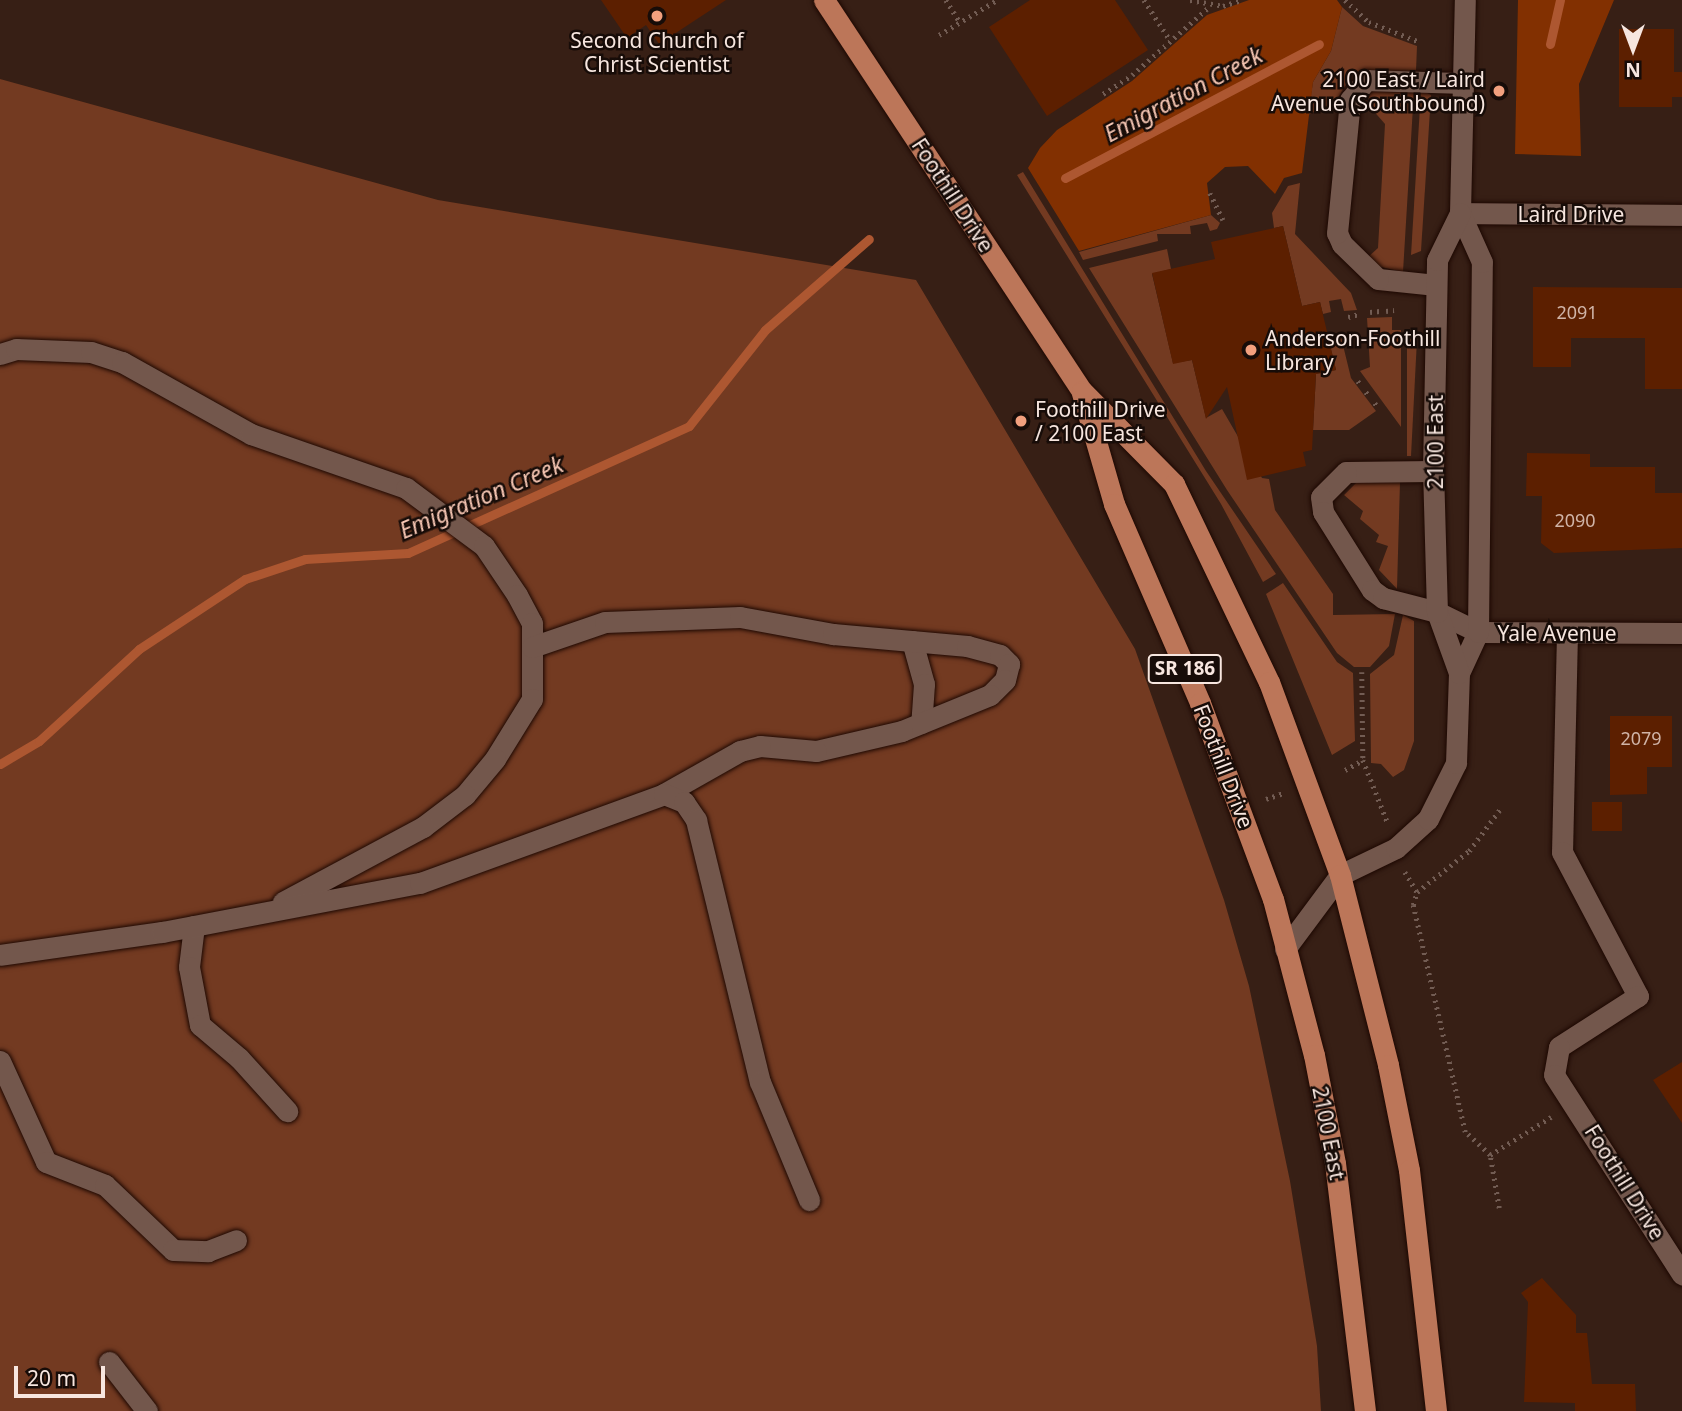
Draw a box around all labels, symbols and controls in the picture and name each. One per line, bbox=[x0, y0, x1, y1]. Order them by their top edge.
marker: Second Church of Christ Scientist bbox=[649, 8, 665, 24]
north arrow bbox=[1598, 14, 1668, 84]
place label: Second Church of Christ Scientist bbox=[570, 27, 744, 77]
water label: Emigration Creek bbox=[1099, 41, 1267, 147]
text: N bbox=[1625, 57, 1641, 83]
place label: 2100 East / Laird Avenue (Southbound) bbox=[1271, 66, 1485, 116]
marker: 2100 East / Laird Avenue (Southbound) bbox=[1491, 83, 1507, 99]
street label: Foothill Drive bbox=[907, 133, 999, 257]
street label: Laird Drive bbox=[1518, 201, 1624, 227]
house number: 2091 bbox=[1556, 301, 1598, 323]
place label: Anderson-Foothill Library bbox=[1265, 325, 1440, 375]
marker: Anderson-Foothill Library bbox=[1243, 342, 1259, 358]
street label: 2100 East bbox=[1422, 395, 1448, 489]
place label: Foothill Drive / 2100 East bbox=[1035, 396, 1166, 446]
marker: Foothill Drive / 2100 East bbox=[1013, 413, 1029, 429]
water label: Emigration Creek bbox=[395, 450, 567, 544]
house number: 2090 bbox=[1554, 509, 1596, 531]
street label: Yale Avenue bbox=[1497, 620, 1617, 646]
road number: SR 186 bbox=[1146, 654, 1224, 684]
street label: Foothill Drive bbox=[1189, 701, 1259, 831]
house number: 2079 bbox=[1620, 727, 1662, 749]
street label: 2100 East bbox=[1308, 1084, 1350, 1182]
street label: Foothill Drive bbox=[1580, 1120, 1670, 1244]
scale bar bbox=[18, 1352, 108, 1396]
text: 20 m bbox=[27, 1364, 76, 1392]

